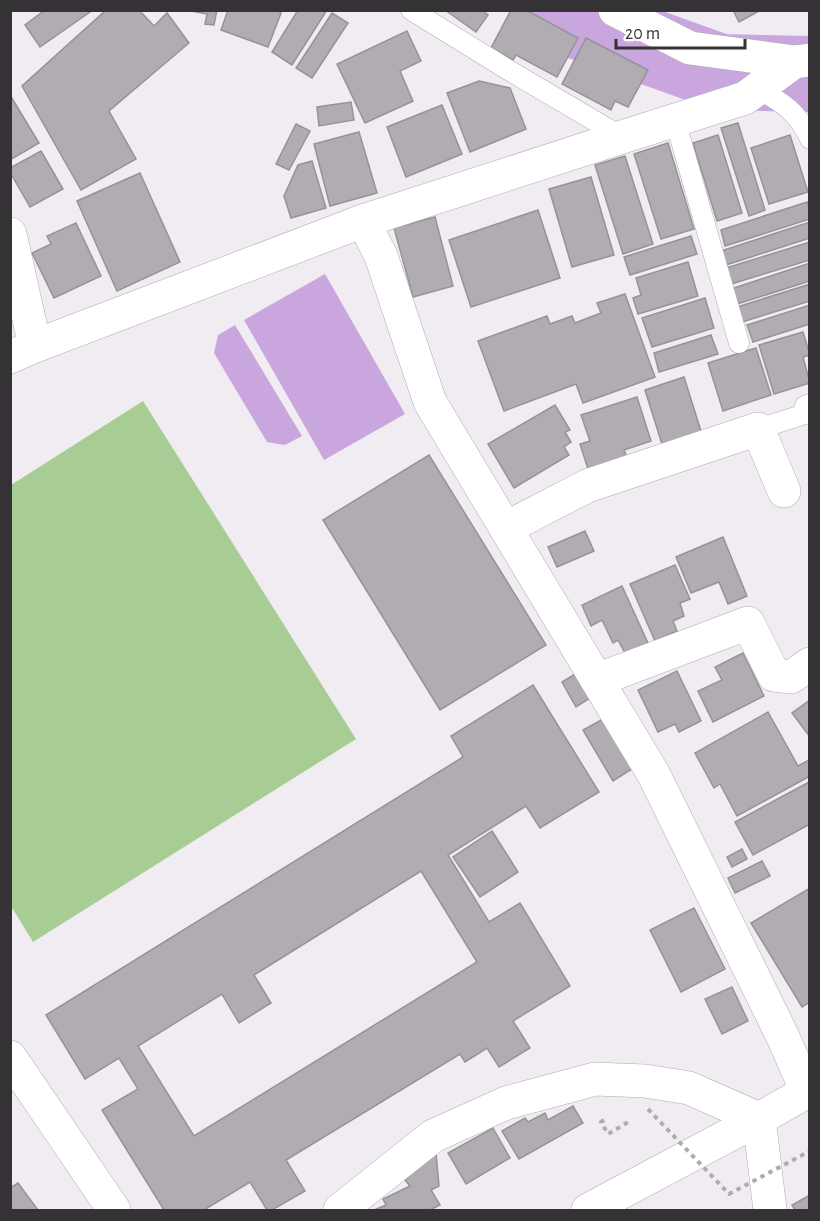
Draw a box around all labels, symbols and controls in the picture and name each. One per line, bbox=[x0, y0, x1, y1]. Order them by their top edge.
scale bar bbox=[616, 12, 745, 50]
text: 20 m bbox=[625, 25, 660, 43]

